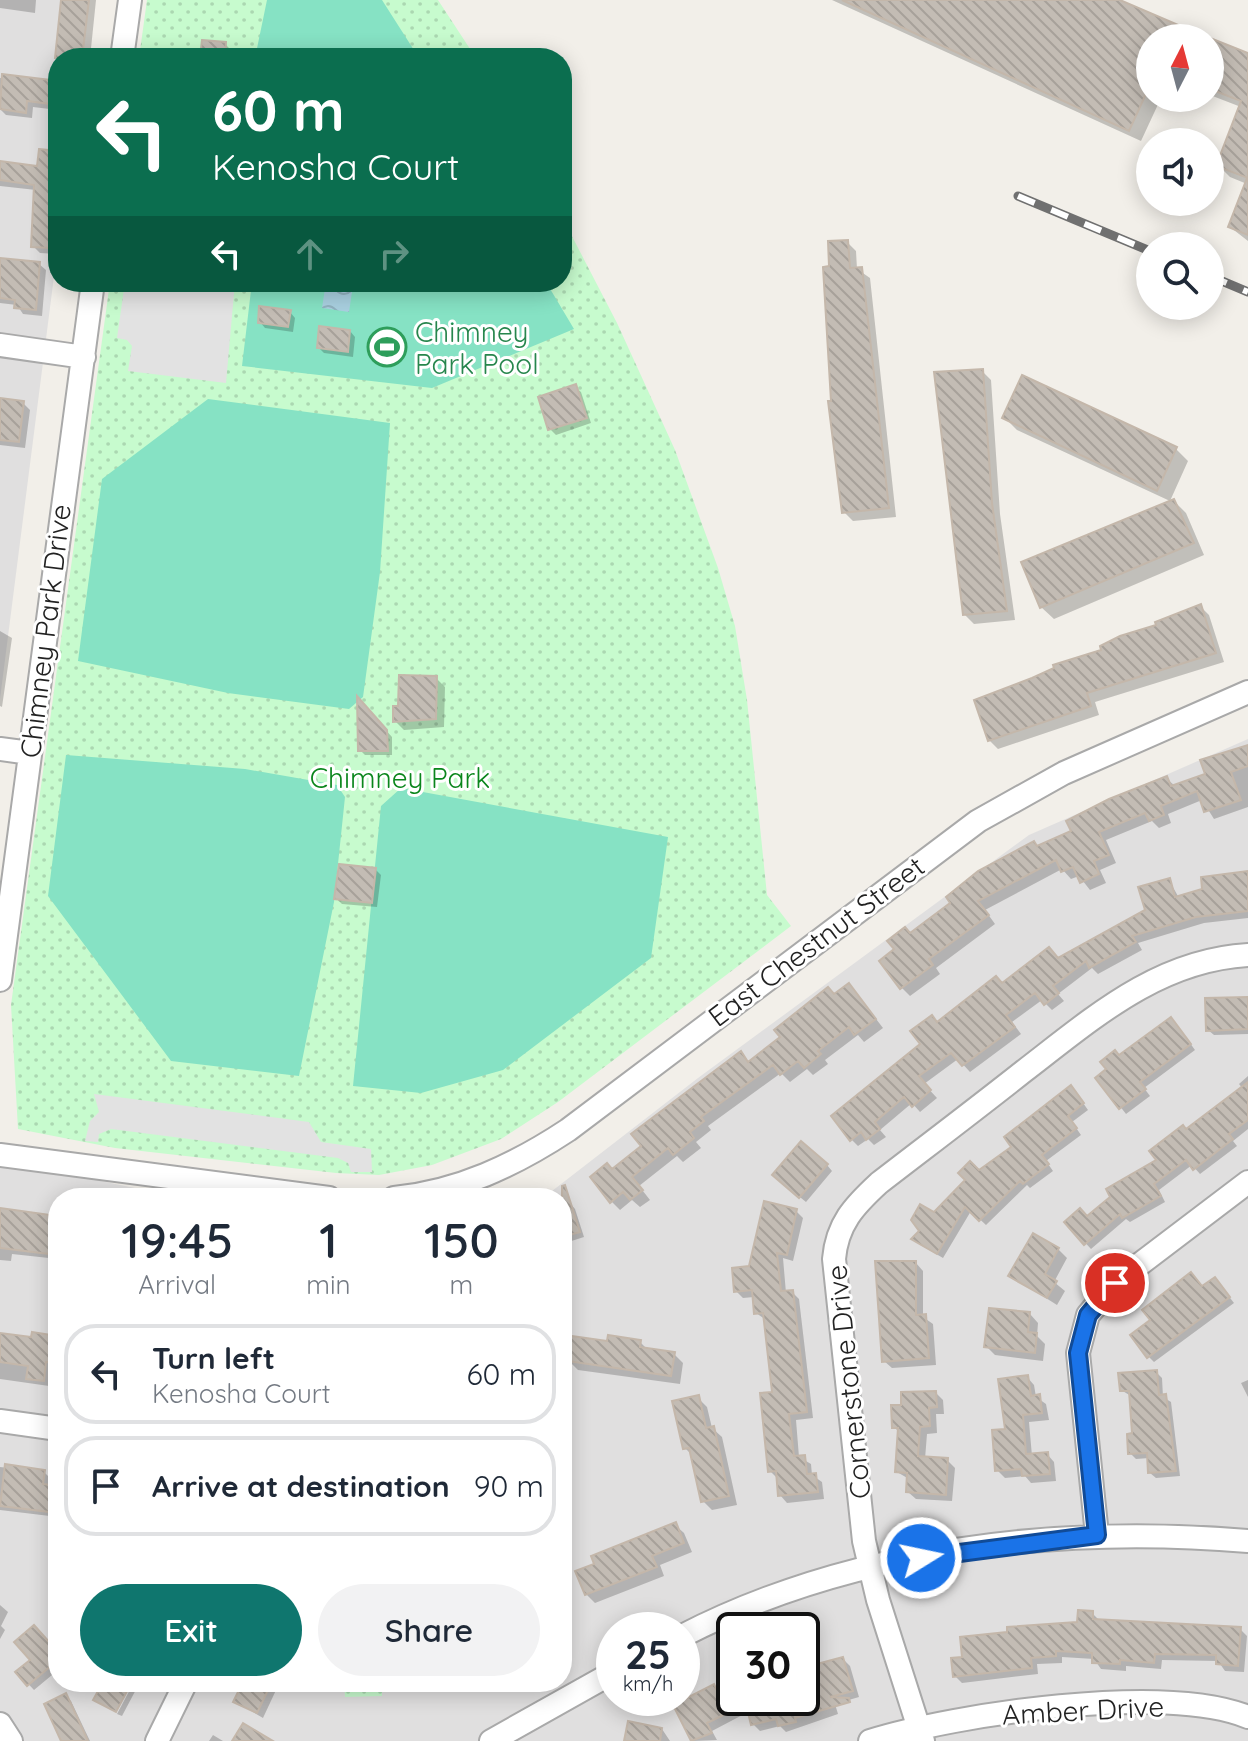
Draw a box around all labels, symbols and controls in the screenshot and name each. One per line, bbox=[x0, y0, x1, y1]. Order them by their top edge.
north arrow bbox=[1136, 24, 1224, 112]
map controls bbox=[1136, 24, 1224, 320]
text: 60 m bbox=[212, 75, 345, 145]
icon: left bbox=[80, 80, 184, 184]
button: sound bbox=[1136, 128, 1224, 216]
text: Kenosha Court bbox=[212, 144, 459, 189]
icon: left bbox=[204, 232, 248, 276]
icon: ahead bbox=[288, 232, 332, 276]
icon: right bbox=[372, 232, 416, 276]
button: search bbox=[1136, 232, 1224, 320]
place label: Chimney Park Pool bbox=[415, 314, 539, 381]
sports icon: Chimney Park Pool bbox=[366, 326, 408, 368]
street label: Chimney Park Drive bbox=[12, 502, 78, 760]
park label: Chimney Park bbox=[310, 760, 490, 795]
street label: East Chestnut Street bbox=[701, 848, 931, 1034]
text: 19:45 bbox=[121, 1210, 233, 1270]
text: 1 bbox=[319, 1210, 338, 1270]
text: 150 bbox=[424, 1210, 499, 1270]
pin bbox=[1081, 1249, 1149, 1317]
icon: arrive bbox=[1093, 1261, 1137, 1305]
street label: Cornerstone Drive bbox=[818, 1263, 878, 1501]
text: Arrival bbox=[138, 1268, 216, 1301]
text: min bbox=[306, 1268, 351, 1301]
text: m bbox=[449, 1268, 473, 1301]
text: Turn left bbox=[152, 1339, 275, 1377]
icon: left bbox=[84, 1352, 128, 1396]
text: 60 m bbox=[466, 1355, 536, 1393]
text: Kenosha Court bbox=[152, 1377, 331, 1410]
icon: arrive bbox=[84, 1464, 128, 1508]
text: Arrive at destination bbox=[152, 1467, 450, 1505]
text: 90 m bbox=[474, 1467, 544, 1505]
position arrow bbox=[879, 1516, 963, 1600]
button: Exit bbox=[80, 1584, 302, 1676]
button: Share bbox=[318, 1584, 540, 1676]
speed limit sign: 30 bbox=[716, 1612, 820, 1716]
text: 25 bbox=[625, 1629, 671, 1679]
text: km/h bbox=[623, 1671, 673, 1696]
street label: Amber Drive bbox=[1001, 1688, 1165, 1732]

